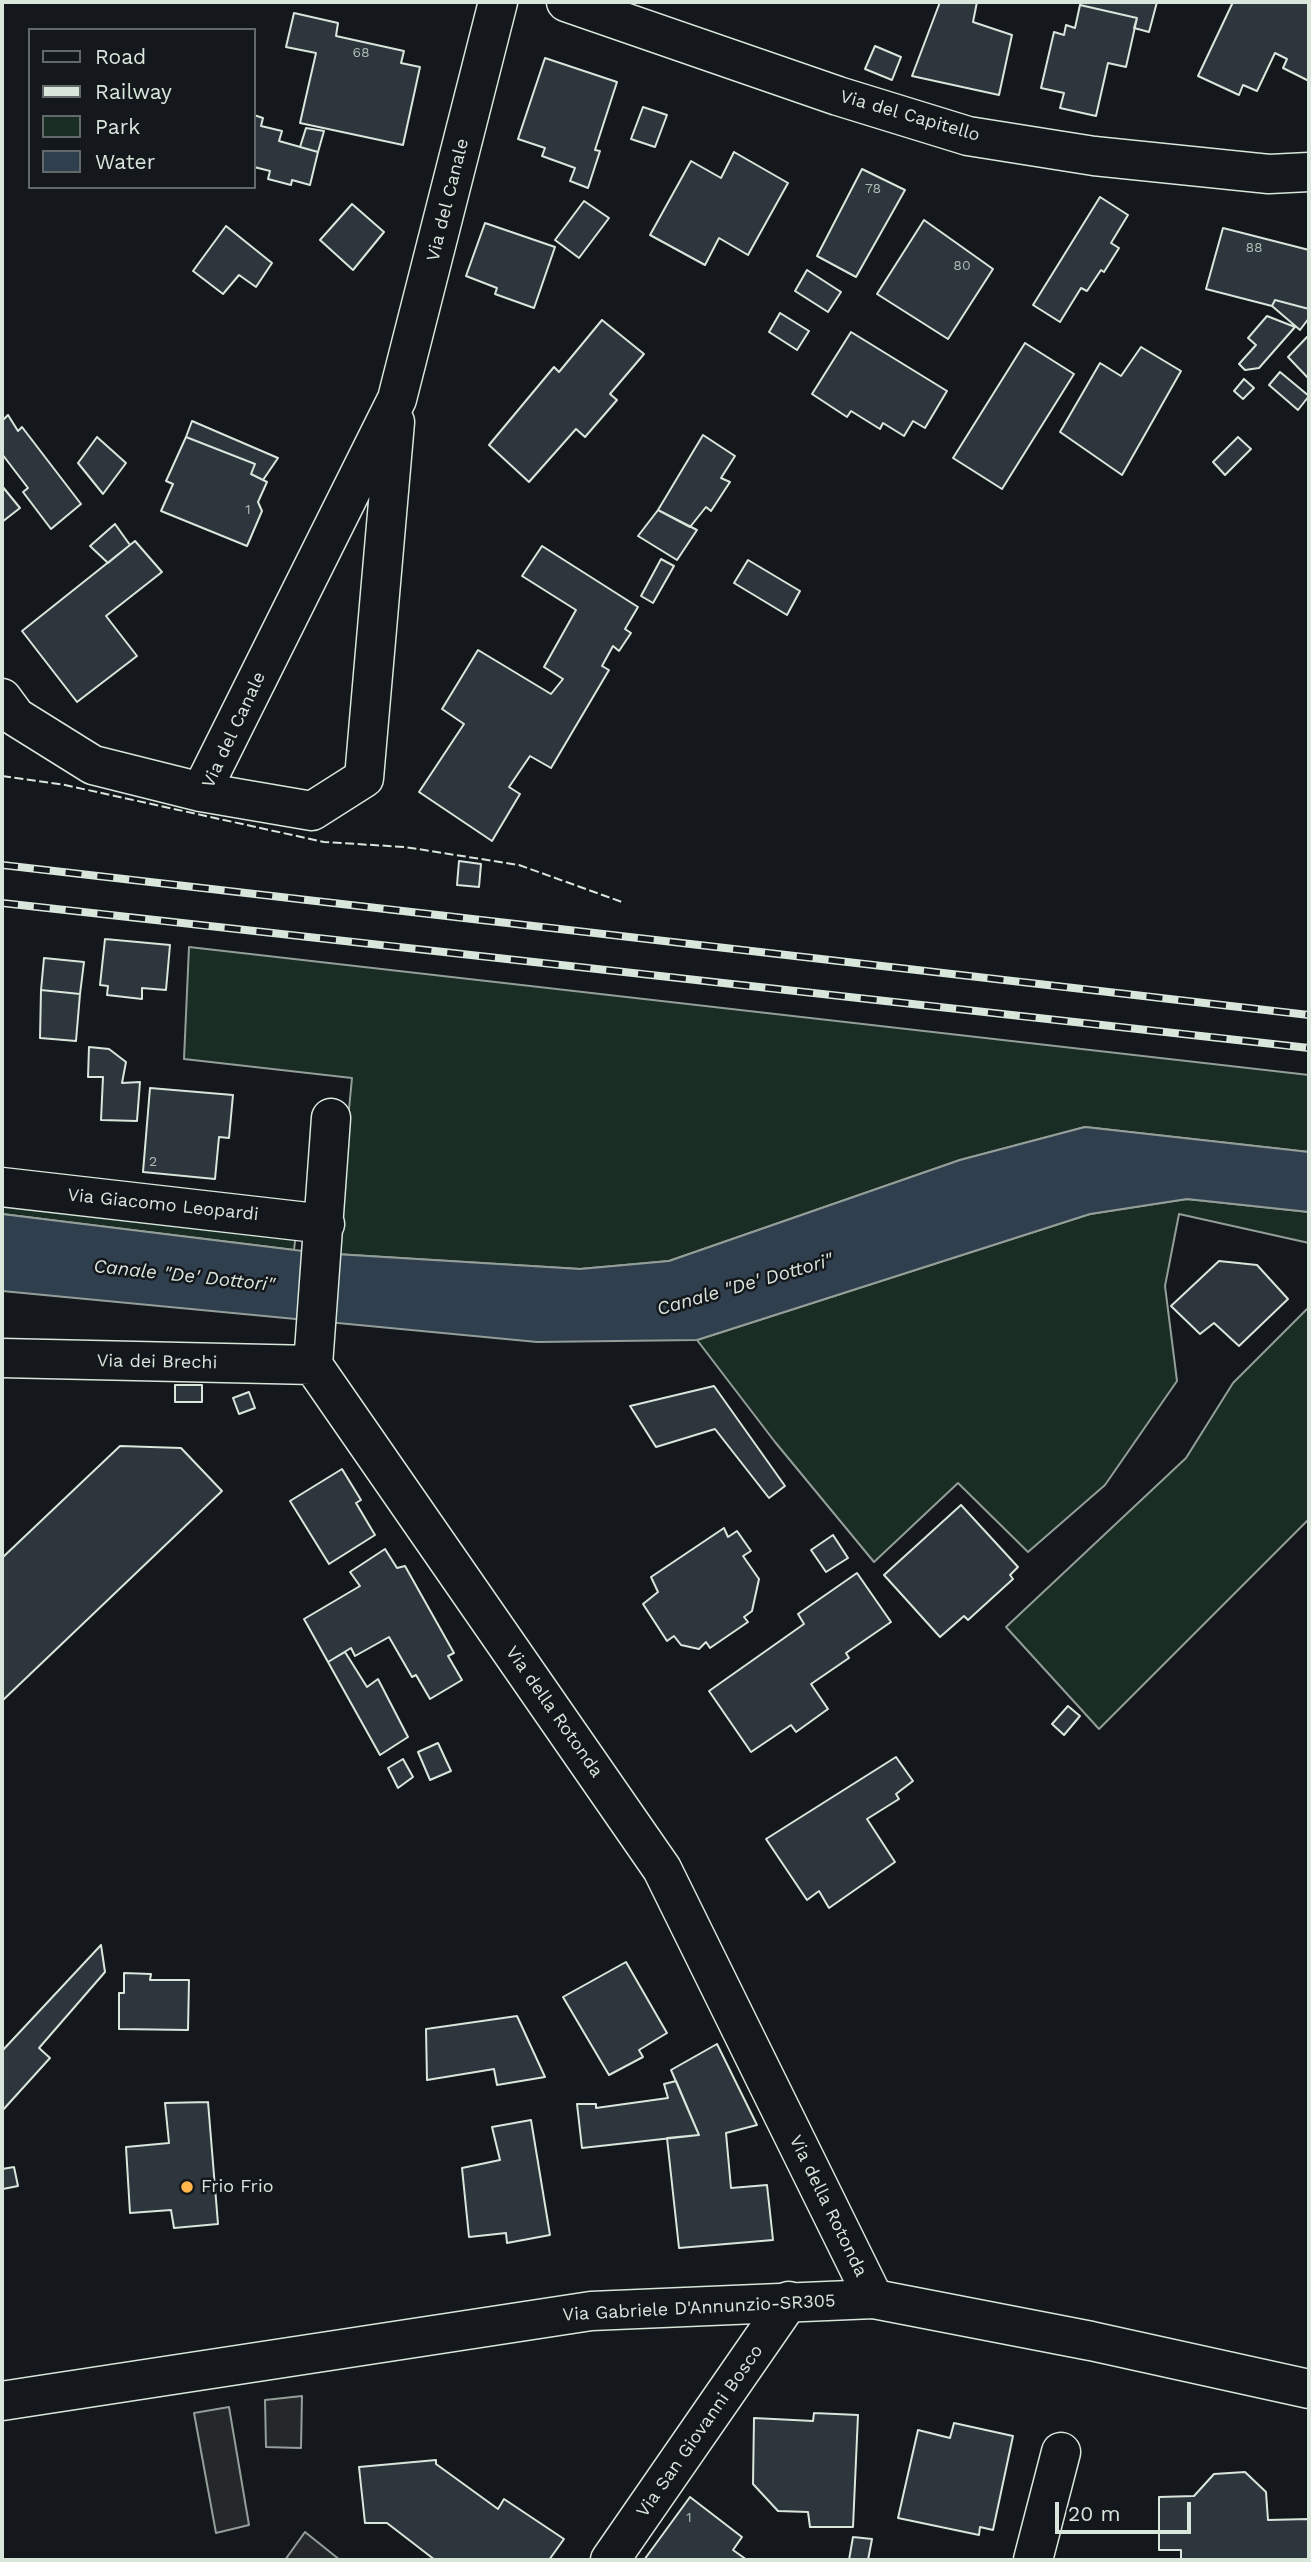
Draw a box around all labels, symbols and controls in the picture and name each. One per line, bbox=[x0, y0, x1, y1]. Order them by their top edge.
legend bbox=[28, 28, 256, 189]
text: Road bbox=[95, 44, 146, 69]
house number: 68 bbox=[352, 45, 370, 61]
text: Railway bbox=[95, 79, 172, 104]
street label: Via del Capitello bbox=[838, 86, 982, 146]
text: Park bbox=[95, 114, 140, 139]
street label: Via del Canale bbox=[422, 136, 474, 264]
text: Water bbox=[95, 149, 155, 174]
house number: 78 bbox=[865, 181, 881, 197]
house number: 88 bbox=[1245, 240, 1263, 256]
house number: 80 bbox=[953, 258, 971, 274]
house number: 1 bbox=[245, 502, 251, 518]
street label: Via del Canale bbox=[198, 668, 270, 792]
house number: 2 bbox=[149, 1154, 157, 1170]
street label: Via Giacomo Leopardi bbox=[66, 1184, 260, 1226]
water label: Canale "De' Dottori" bbox=[654, 1249, 836, 1321]
water label: Canale "De' Dottori" bbox=[92, 1255, 276, 1297]
street label: Via dei Brechi bbox=[97, 1350, 217, 1374]
street label: Via della Rotonda bbox=[501, 1642, 607, 1782]
street label: Via della Rotonda bbox=[784, 2132, 872, 2280]
place label: Frio Frio bbox=[201, 2176, 273, 2198]
marker: Frio Frio bbox=[179, 2179, 195, 2195]
street label: Via Gabriele D'Annunzio-SR305 bbox=[562, 2290, 836, 2326]
street label: Via San Giovanni Bosco bbox=[632, 2341, 768, 2521]
scale bar bbox=[1059, 2488, 1196, 2532]
text: 20 m bbox=[1068, 2501, 1120, 2526]
house number: 1 bbox=[686, 2510, 692, 2526]

